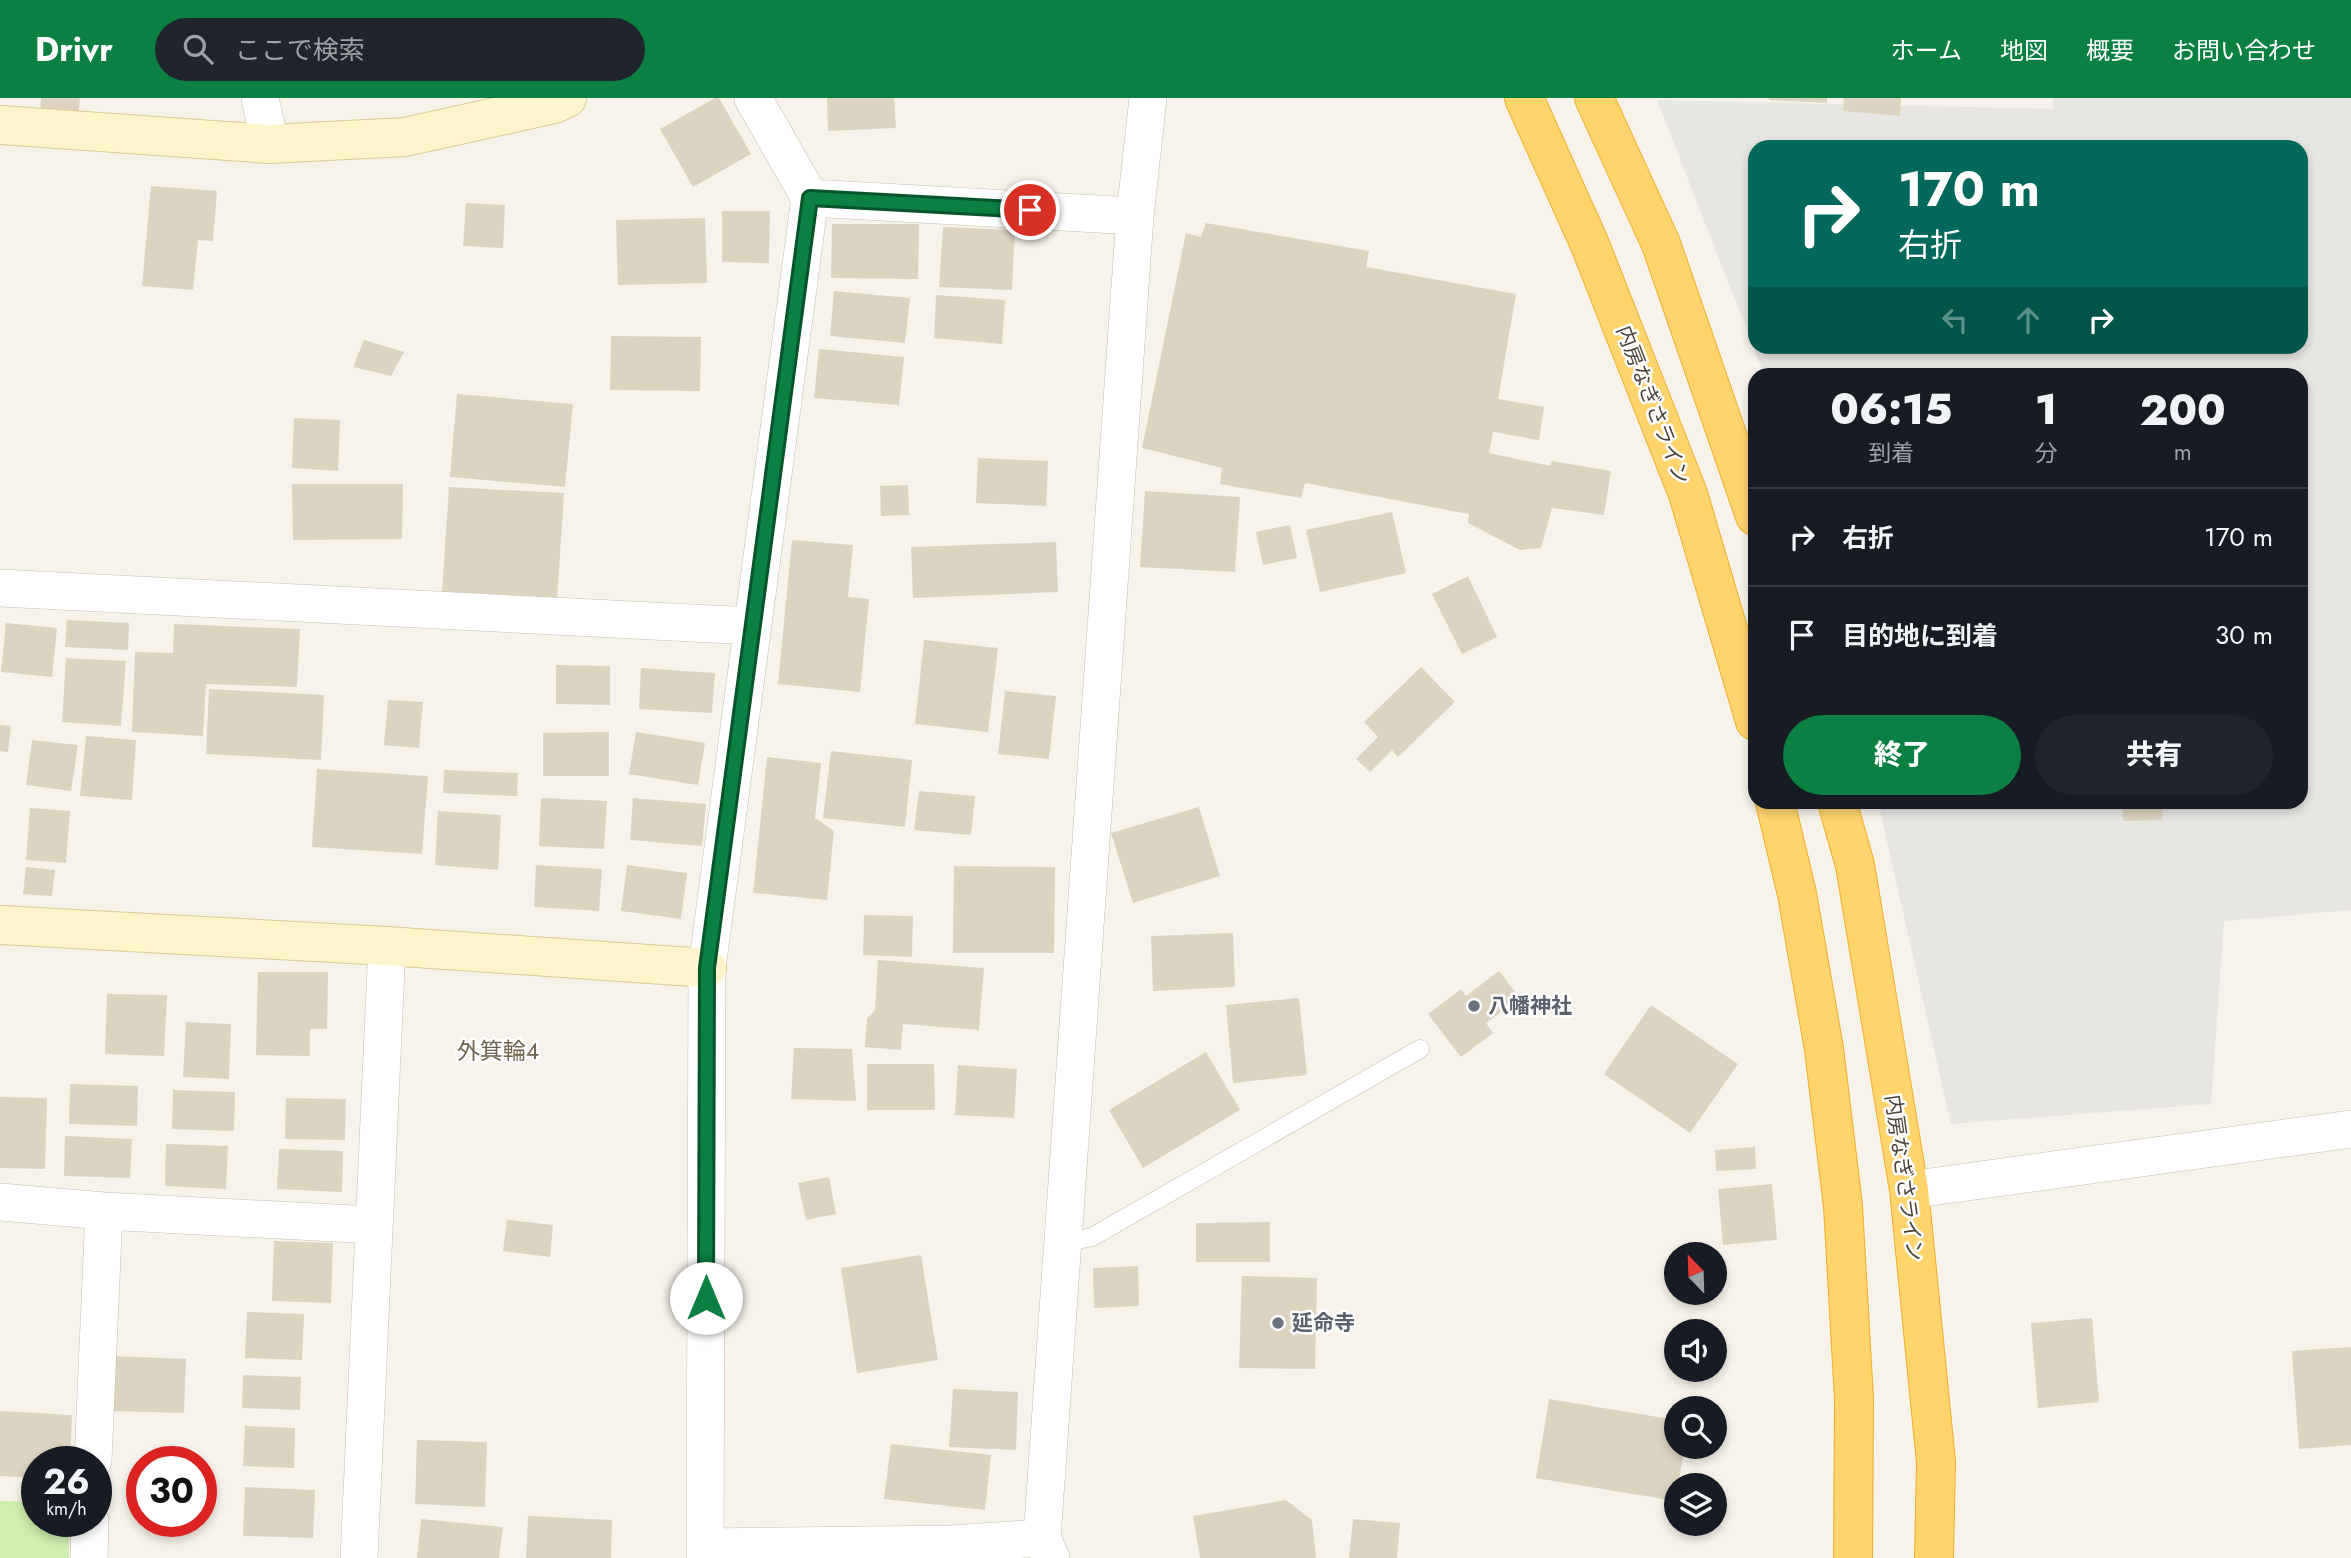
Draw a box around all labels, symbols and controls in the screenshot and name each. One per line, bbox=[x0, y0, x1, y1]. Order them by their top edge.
search box bbox=[155, 18, 645, 81]
text: Drivr bbox=[35, 26, 113, 73]
icon: search bbox=[179, 30, 217, 68]
text: ここで検索 bbox=[235, 31, 365, 69]
text: ホーム bbox=[1891, 33, 1962, 68]
text: 地図 bbox=[2000, 33, 2048, 68]
text: 概要 bbox=[2086, 33, 2134, 68]
text: お問い合わせ bbox=[2172, 33, 2316, 68]
text: 170 m bbox=[1898, 154, 2040, 224]
icon: right bbox=[1783, 168, 1874, 259]
pin bbox=[1000, 180, 1060, 240]
icon: arrive bbox=[1011, 191, 1049, 229]
text: 右折 bbox=[1898, 222, 1962, 268]
icon: left bbox=[1936, 301, 1974, 339]
icon: ahead bbox=[2009, 301, 2047, 339]
icon: right bbox=[2082, 301, 2120, 339]
street label: 内房なぎさライン bbox=[1609, 321, 1697, 489]
text: 06:15 bbox=[1830, 379, 1952, 440]
text: 1 bbox=[2035, 379, 2057, 440]
text: 200 bbox=[2140, 380, 2226, 441]
text: m bbox=[2174, 435, 2192, 469]
text: 到着 bbox=[1868, 436, 1914, 470]
text: 分 bbox=[2035, 436, 2058, 470]
icon: right bbox=[1783, 518, 1821, 556]
text: 170 m bbox=[2204, 518, 2273, 556]
text: 右折 bbox=[1842, 519, 1894, 557]
icon: arrive bbox=[1783, 616, 1821, 654]
text: 30 m bbox=[2215, 616, 2273, 654]
text: 目的地に到着 bbox=[1842, 617, 1998, 655]
button: 終了 bbox=[1783, 715, 2021, 795]
button: 共有 bbox=[2035, 715, 2273, 795]
place label: 八幡神社 bbox=[1488, 991, 1572, 1021]
marker: 八幡神社 bbox=[1466, 998, 1482, 1014]
district label: 外箕輪4 bbox=[457, 1034, 539, 1068]
street label: 内房なぎさライン bbox=[1877, 1093, 1931, 1263]
north arrow bbox=[1664, 1242, 1727, 1306]
map controls bbox=[1664, 1242, 1727, 1536]
position arrow bbox=[669, 1261, 743, 1335]
place label: 延命寺 bbox=[1292, 1308, 1355, 1338]
marker: 延命寺 bbox=[1270, 1315, 1286, 1331]
button: sound bbox=[1664, 1319, 1727, 1382]
button: search bbox=[1664, 1396, 1727, 1459]
speed limit sign: 30 bbox=[126, 1446, 217, 1537]
text: 26 bbox=[43, 1457, 90, 1507]
button: layers bbox=[1664, 1473, 1727, 1536]
text: km/h bbox=[46, 1496, 87, 1522]

